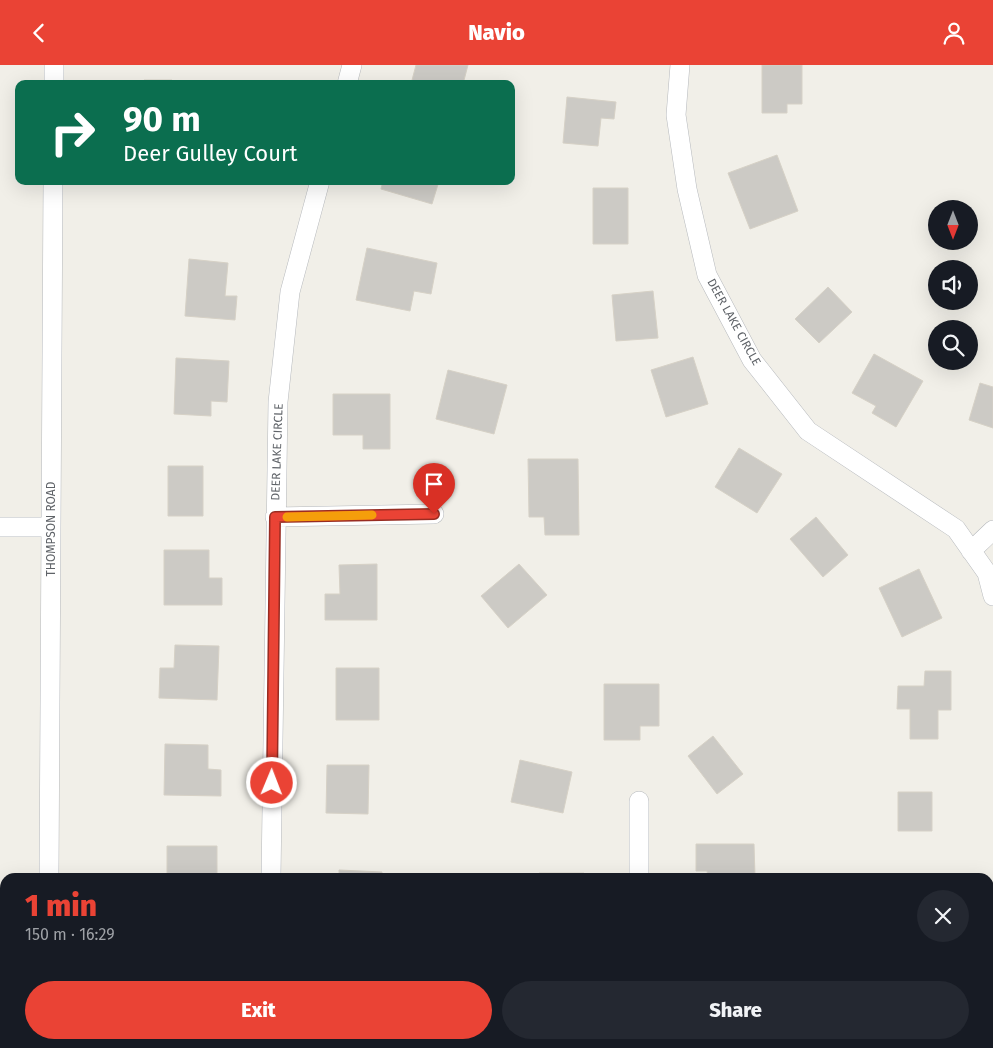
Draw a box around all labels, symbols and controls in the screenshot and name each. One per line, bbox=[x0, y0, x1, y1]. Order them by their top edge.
icon: back bbox=[25, 19, 53, 47]
text: Navio bbox=[468, 19, 525, 46]
icon: person bbox=[940, 19, 968, 47]
text: 90 m bbox=[123, 98, 201, 140]
icon: right bbox=[40, 100, 105, 165]
text: Deer Gulley Court bbox=[123, 140, 297, 167]
north arrow bbox=[928, 200, 978, 250]
map controls bbox=[928, 200, 978, 370]
button: sound bbox=[928, 260, 978, 310]
street label: DEER LAKE CIRCLE bbox=[704, 276, 764, 368]
button: search bbox=[928, 320, 978, 370]
street label: DEER LAKE CIRCLE bbox=[268, 403, 286, 501]
pin bbox=[413, 463, 455, 514]
icon: arrive bbox=[420, 470, 448, 498]
street label: THOMPSON ROAD bbox=[44, 481, 58, 576]
position arrow bbox=[245, 756, 297, 808]
text: 1 min bbox=[25, 888, 97, 924]
button: close bbox=[917, 890, 969, 942]
text: 150 m · 16:29 bbox=[25, 925, 115, 944]
button: Exit bbox=[25, 981, 492, 1039]
button: Share bbox=[502, 981, 969, 1039]

